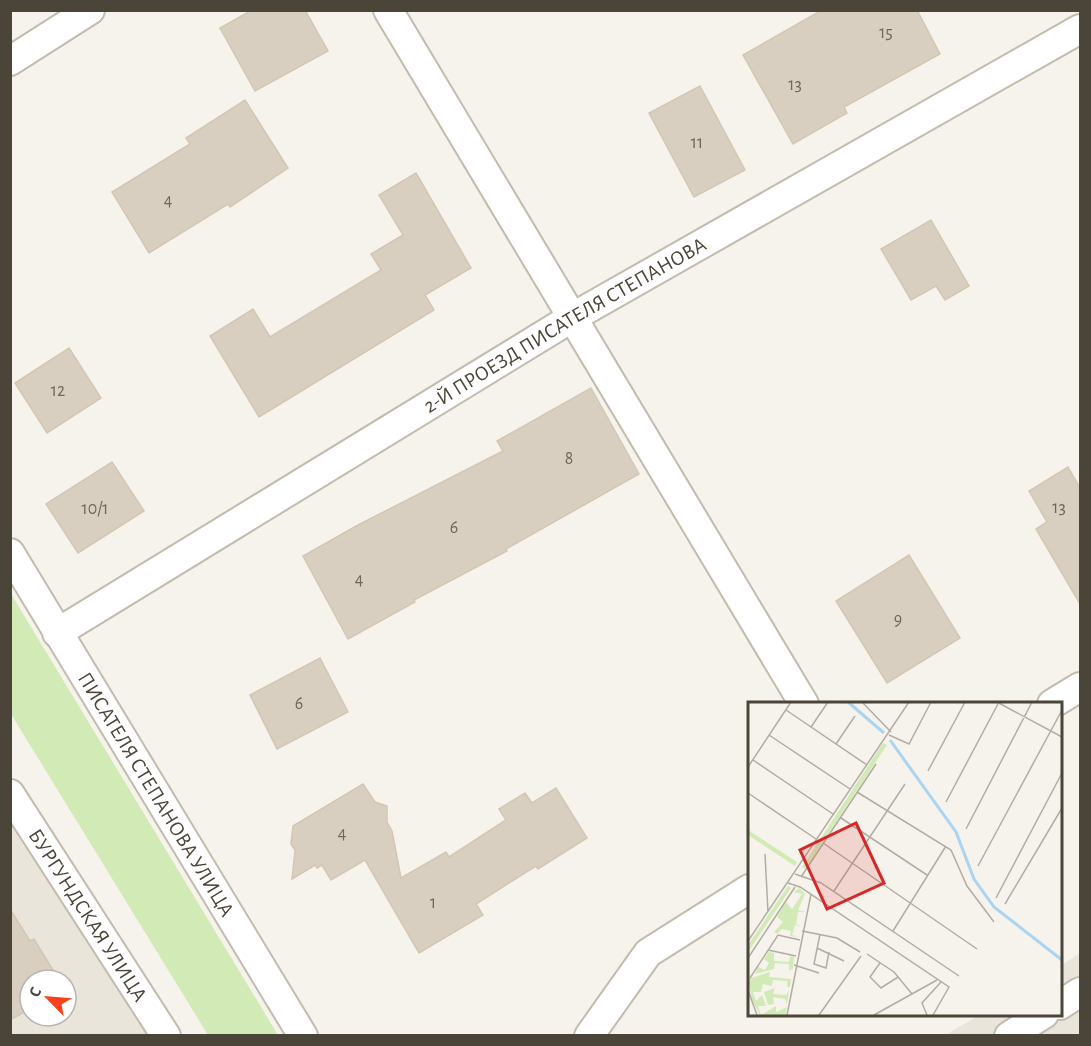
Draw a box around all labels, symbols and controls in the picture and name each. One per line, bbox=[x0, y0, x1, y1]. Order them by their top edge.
house number: 15 bbox=[879, 24, 893, 42]
house number: 13 bbox=[788, 76, 802, 94]
house number: 11 bbox=[691, 134, 703, 152]
house number: 4 bbox=[164, 192, 173, 210]
street label: 2-Й ПРОЕЗД ПИСАТЕЛЯ СТЕПАНОВА bbox=[420, 234, 710, 417]
house number: 12 bbox=[51, 382, 65, 400]
house number: 8 bbox=[565, 450, 573, 468]
house number: 13 bbox=[1052, 499, 1066, 517]
house number: 10/1 bbox=[81, 500, 109, 518]
house number: 6 bbox=[450, 519, 458, 537]
house number: 4 bbox=[355, 571, 364, 589]
house number: 9 bbox=[894, 611, 902, 629]
street label: ПИСАТЕЛЯ СТЕПАНОВА УЛИЦА bbox=[74, 669, 238, 920]
house number: 6 bbox=[295, 695, 303, 713]
inset map bbox=[748, 702, 1061, 1016]
street label: БУРГУНДСКАЯ УЛИЦА bbox=[23, 824, 153, 1006]
house number: 4 bbox=[338, 825, 347, 843]
house number: 1 bbox=[430, 894, 436, 912]
north arrow bbox=[18, 968, 78, 1028]

